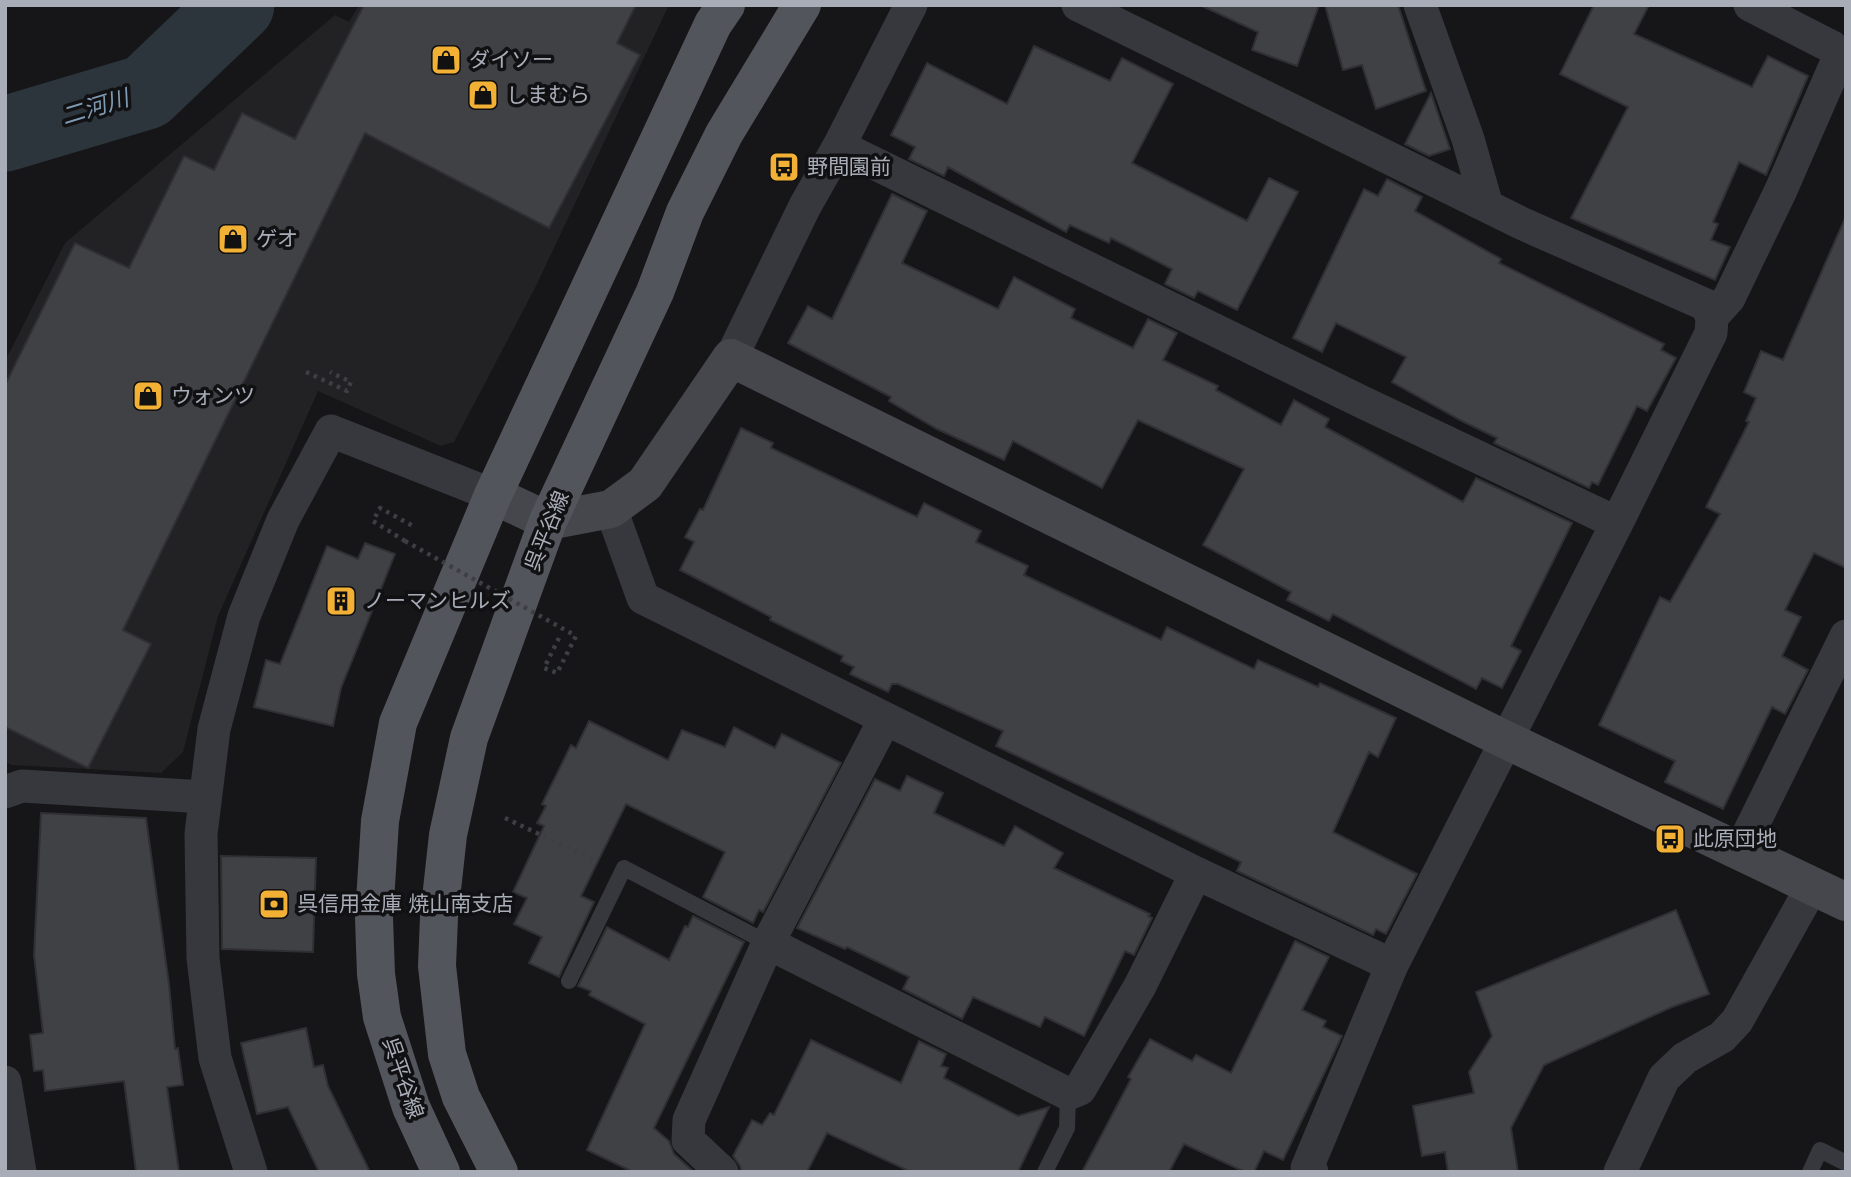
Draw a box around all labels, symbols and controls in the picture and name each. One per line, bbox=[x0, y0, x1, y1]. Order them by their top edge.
shop icon: ダイソー bbox=[429, 43, 463, 77]
place label: ダイソー bbox=[469, 45, 553, 75]
shop icon: しまむら bbox=[466, 78, 500, 112]
water label: 二河川 bbox=[57, 80, 136, 133]
place label: しまむら bbox=[506, 80, 590, 110]
bus stop icon: 野間園前 bbox=[767, 150, 801, 184]
place label: 野間園前 bbox=[807, 152, 891, 182]
shop icon: ゲオ bbox=[216, 222, 250, 256]
place label: ゲオ bbox=[256, 224, 298, 254]
shop icon: ウォンツ bbox=[131, 379, 165, 413]
place label: ウォンツ bbox=[171, 381, 255, 411]
street label: 呉平谷線 bbox=[517, 486, 577, 576]
building icon: ノーマンヒルズ bbox=[324, 584, 358, 618]
place label: ノーマンヒルズ bbox=[364, 586, 511, 616]
bus stop icon: 此原団地 bbox=[1653, 822, 1687, 856]
place label: 此原団地 bbox=[1693, 824, 1777, 854]
bank icon: 呉信用金庫 焼山南支店 bbox=[257, 887, 291, 921]
place label: 呉信用金庫 焼山南支店 bbox=[297, 889, 513, 919]
street label: 呉平谷線 bbox=[375, 1033, 431, 1123]

